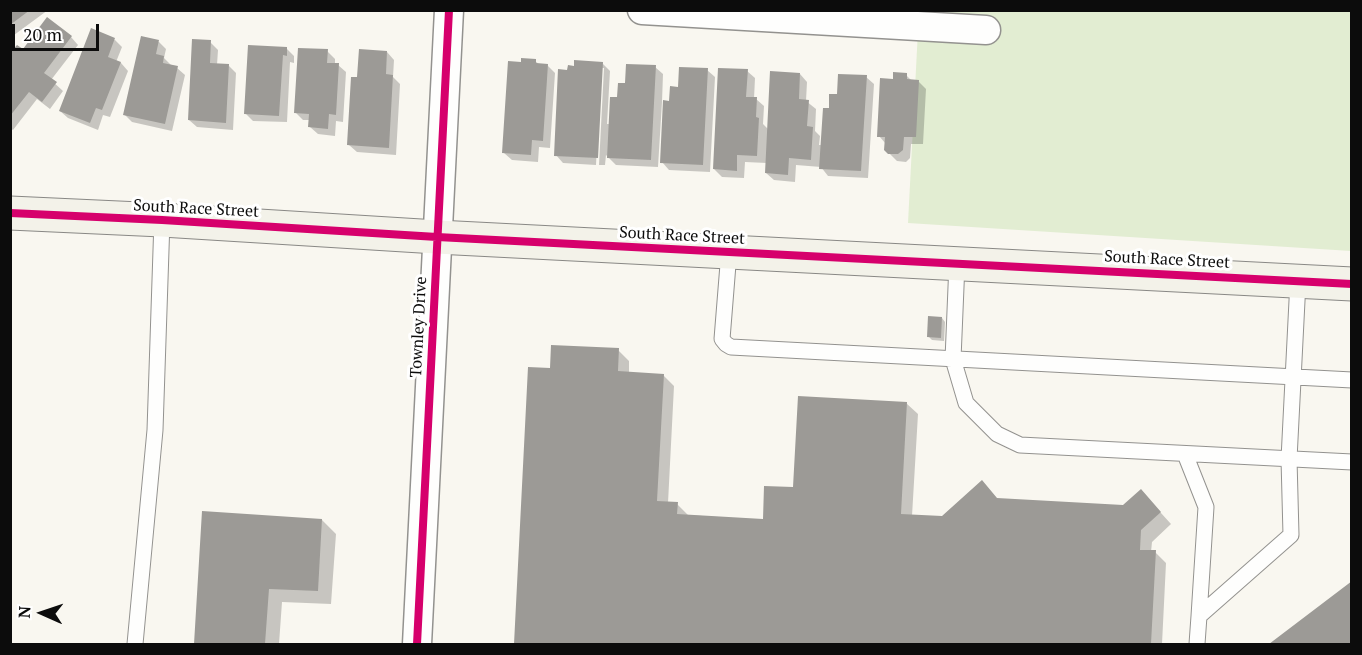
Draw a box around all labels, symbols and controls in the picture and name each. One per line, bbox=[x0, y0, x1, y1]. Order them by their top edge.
scale bar bbox=[15, 12, 102, 50]
text: 20 m bbox=[23, 22, 62, 46]
street label: South Race Street bbox=[133, 196, 259, 222]
street label: South Race Street bbox=[619, 223, 745, 249]
street label: South Race Street bbox=[1104, 247, 1230, 273]
street label: Townley Drive bbox=[407, 276, 431, 378]
north arrow bbox=[12, 583, 72, 643]
text: N bbox=[13, 605, 35, 619]

